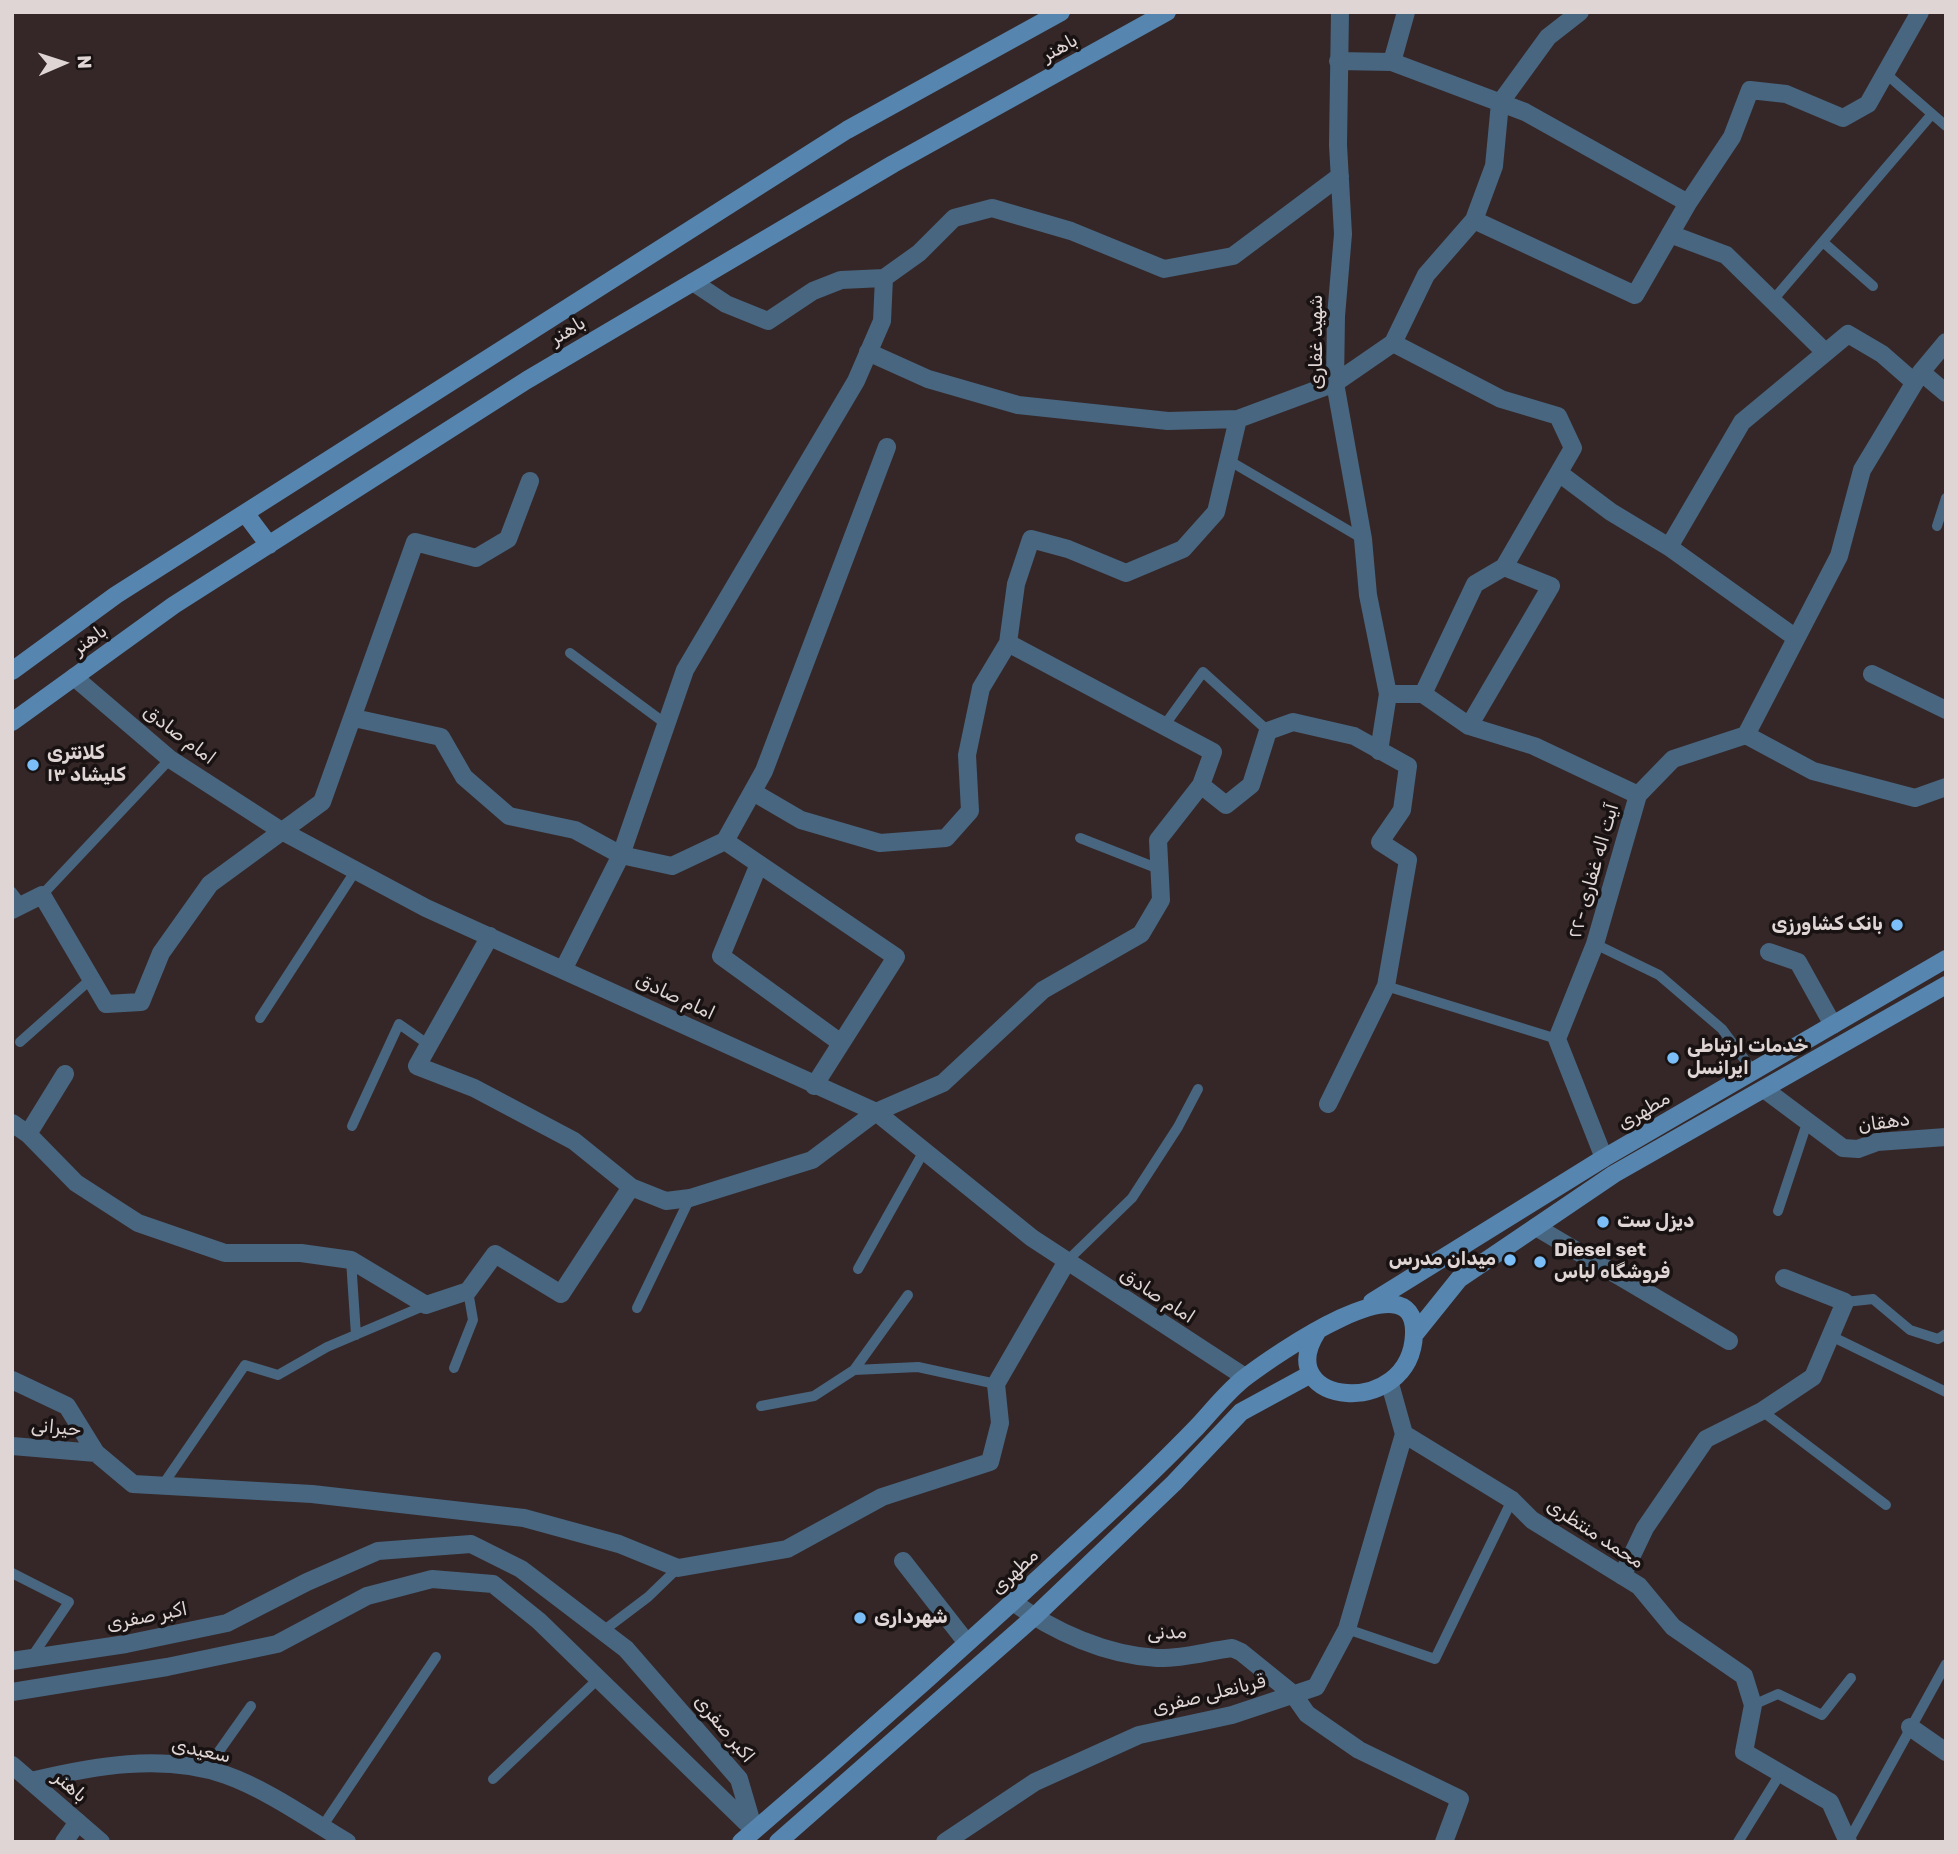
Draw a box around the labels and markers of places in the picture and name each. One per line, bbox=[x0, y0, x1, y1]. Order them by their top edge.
place label: کلانتری ۱۳ کلیشاد bbox=[47, 743, 126, 787]
marker: کلانتری ۱۳ کلیشاد bbox=[25, 757, 41, 773]
place label: بانک کشاورزی bbox=[1772, 914, 1883, 936]
marker: بانک کشاورزی bbox=[1889, 917, 1905, 933]
place label: خدمات ارتباطی ایرانسل bbox=[1687, 1036, 1808, 1080]
marker: خدمات ارتباطی ایرانسل bbox=[1665, 1050, 1681, 1066]
place label: دیزل ست bbox=[1617, 1211, 1694, 1233]
marker: دیزل ست bbox=[1595, 1214, 1611, 1230]
place label: Diesel set فروشگاه لباس bbox=[1554, 1240, 1670, 1284]
place label: میدان مدرس bbox=[1389, 1249, 1496, 1271]
marker: میدان مدرس bbox=[1502, 1252, 1518, 1268]
marker: Diesel set فروشگاه لباس bbox=[1532, 1254, 1548, 1270]
place label: شهرداری bbox=[874, 1607, 948, 1629]
marker: شهرداری bbox=[852, 1610, 868, 1626]

